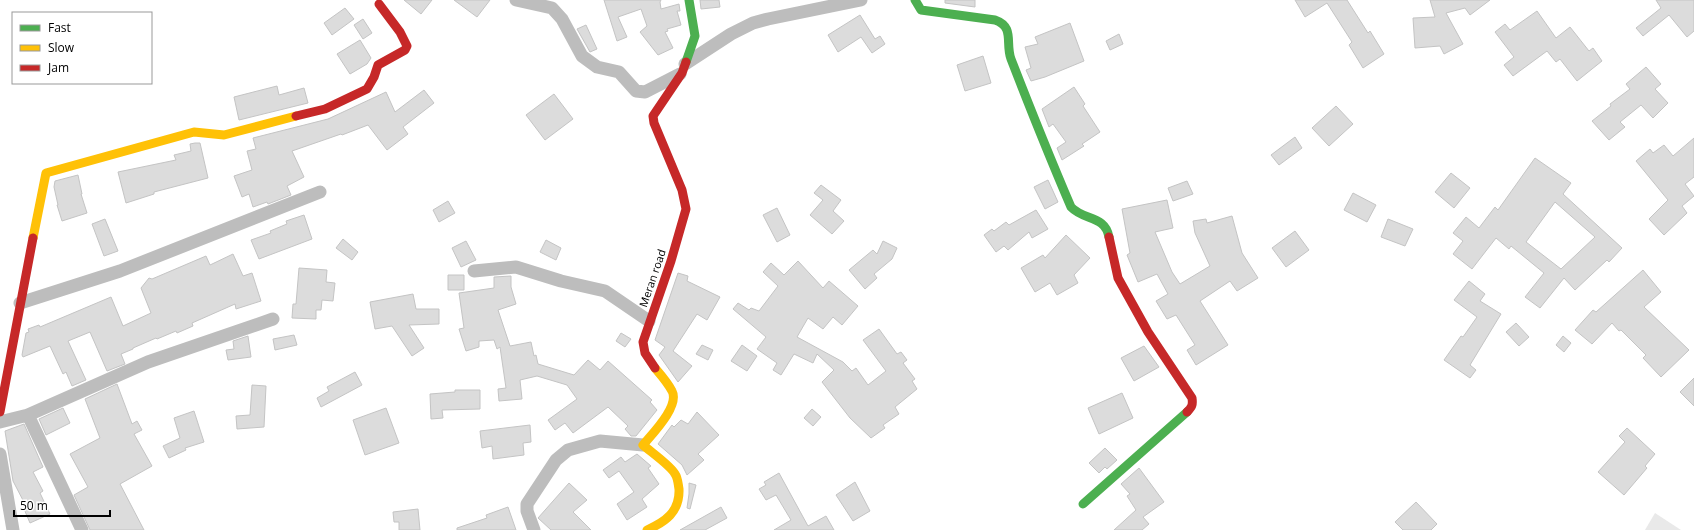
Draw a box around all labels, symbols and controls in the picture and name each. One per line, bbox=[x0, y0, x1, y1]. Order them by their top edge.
legend bbox=[12, 12, 152, 84]
text: Fast bbox=[48, 19, 71, 36]
text: Slow bbox=[48, 39, 75, 56]
text: Jam bbox=[47, 59, 69, 76]
street label: Meran road bbox=[635, 247, 669, 309]
scale bar bbox=[14, 492, 110, 518]
text: 50 m bbox=[20, 497, 48, 514]

